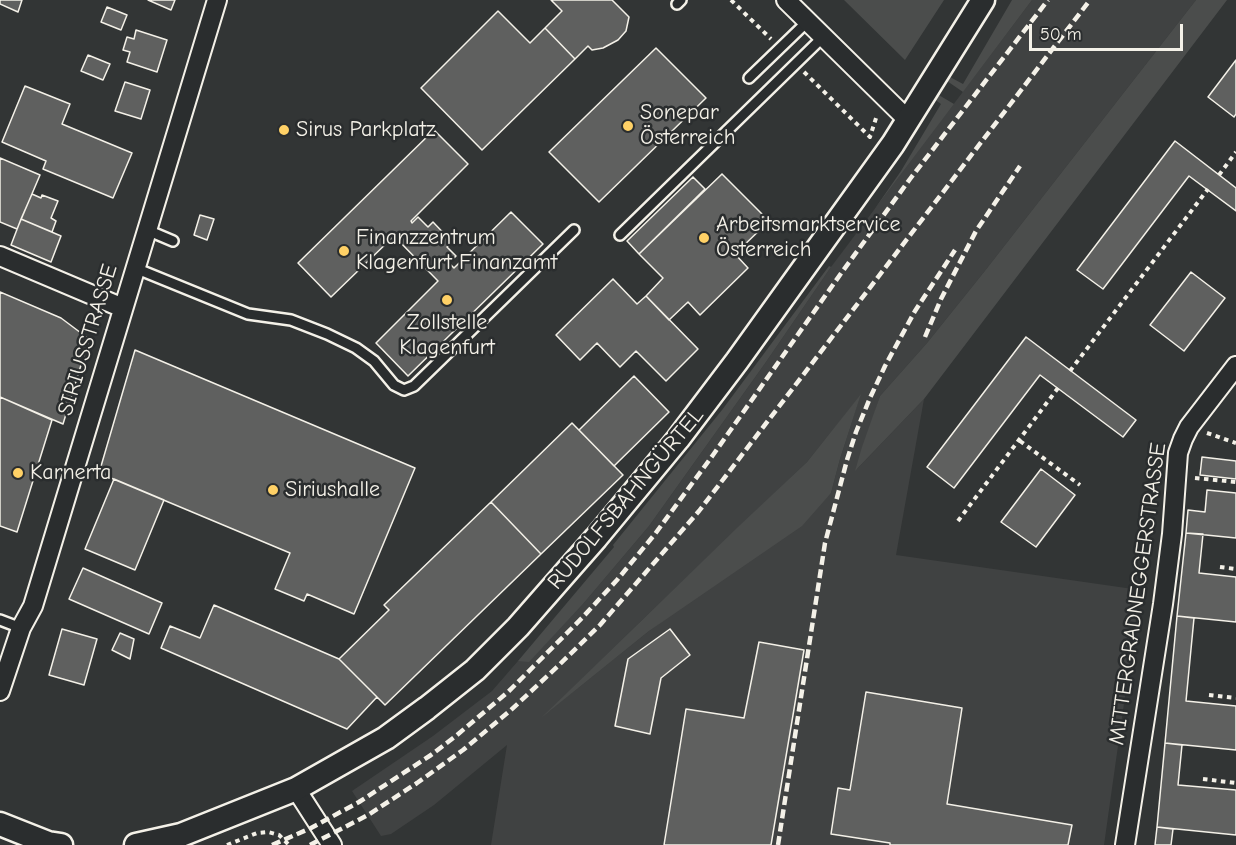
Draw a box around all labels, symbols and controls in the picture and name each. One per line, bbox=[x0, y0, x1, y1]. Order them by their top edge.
scale bar bbox=[1032, 12, 1186, 50]
text: 50 m bbox=[1040, 24, 1082, 45]
place label: Sonepar Österreich bbox=[640, 100, 735, 152]
place label: Sirus Parkplatz bbox=[296, 117, 435, 143]
marker: Sonepar Österreich bbox=[621, 119, 635, 133]
marker: Sirus Parkplatz bbox=[277, 123, 291, 137]
place label: Arbeitsmarktservice Österreich bbox=[716, 212, 901, 264]
place label: Finanzzentrum Klagenfurt Finanzamt bbox=[356, 225, 557, 276]
marker: Arbeitsmarktservice Österreich bbox=[697, 231, 711, 245]
marker: Finanzzentrum Klagenfurt Finanzamt bbox=[337, 244, 351, 258]
street label: SIRIUSSTRASSE bbox=[52, 261, 124, 419]
marker: Zollstelle Klagenfurt bbox=[440, 293, 454, 307]
place label: Zollstelle Klagenfurt bbox=[399, 310, 495, 362]
street label: RUDOLFSBAHNGÜRTEL bbox=[542, 403, 710, 595]
street label: MITTERGRADNEGGERSTRASSE bbox=[1104, 441, 1172, 747]
place label: Karnerta bbox=[30, 460, 111, 486]
marker: Karnerta bbox=[11, 466, 25, 480]
place label: Siriushalle bbox=[285, 477, 380, 503]
marker: Siriushalle bbox=[266, 483, 280, 497]

